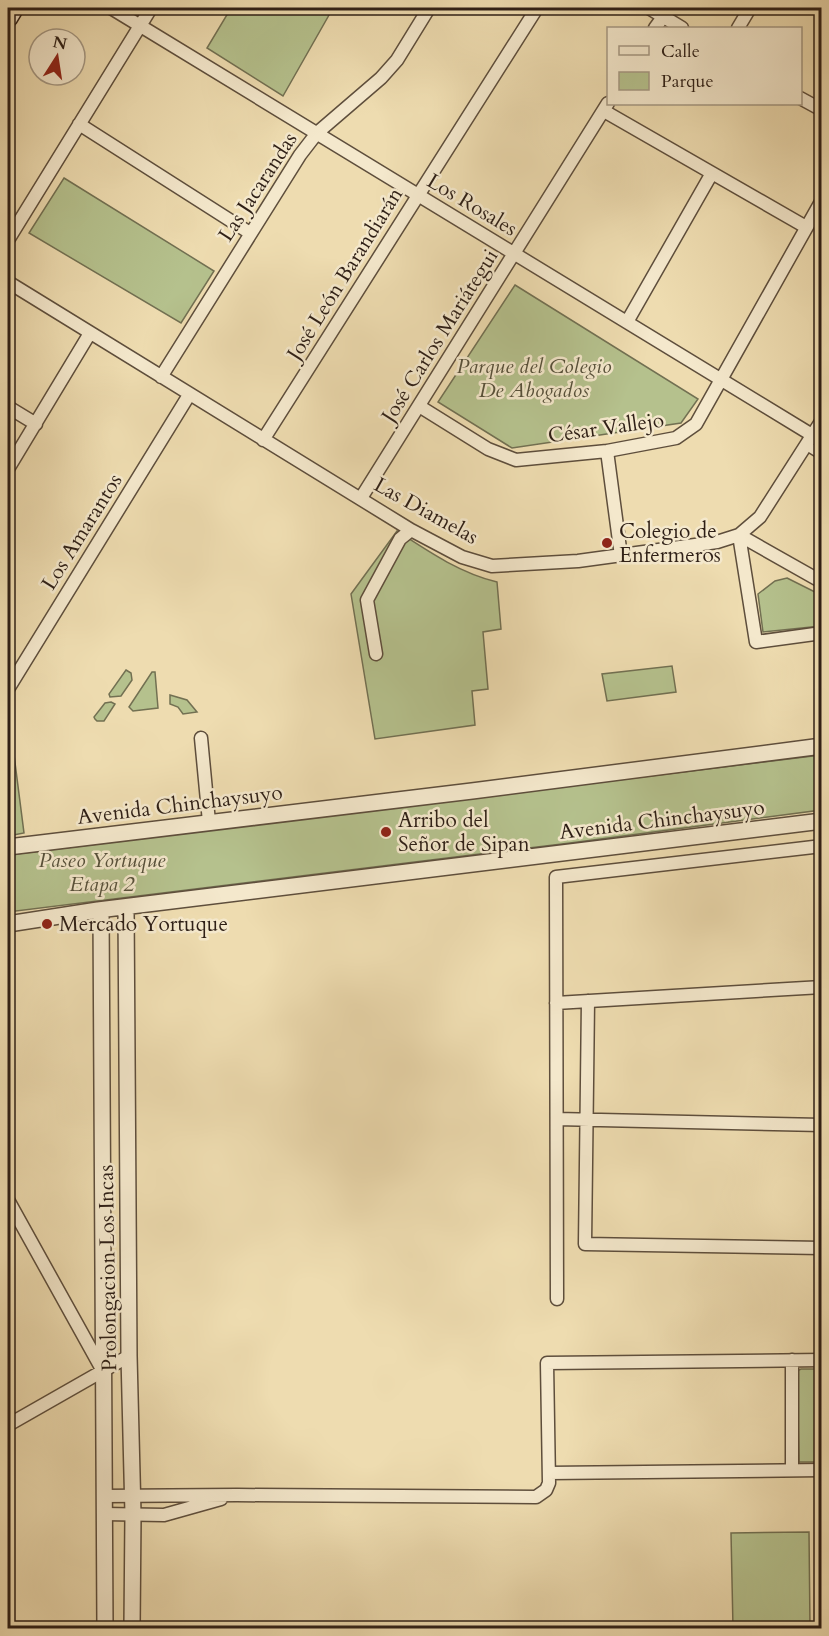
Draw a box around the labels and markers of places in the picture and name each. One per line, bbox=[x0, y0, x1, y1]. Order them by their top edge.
place label: Colegio de Enfermeros bbox=[619, 517, 721, 570]
marker: Colegio de Enfermeros bbox=[600, 536, 614, 550]
place label: Arribo del Señor de Sipan bbox=[398, 806, 530, 859]
marker: Arribo del Señor de Sipan bbox=[379, 825, 393, 839]
place label: Mercado Yortuque bbox=[59, 910, 228, 939]
marker: Mercado Yortuque bbox=[40, 917, 54, 931]

